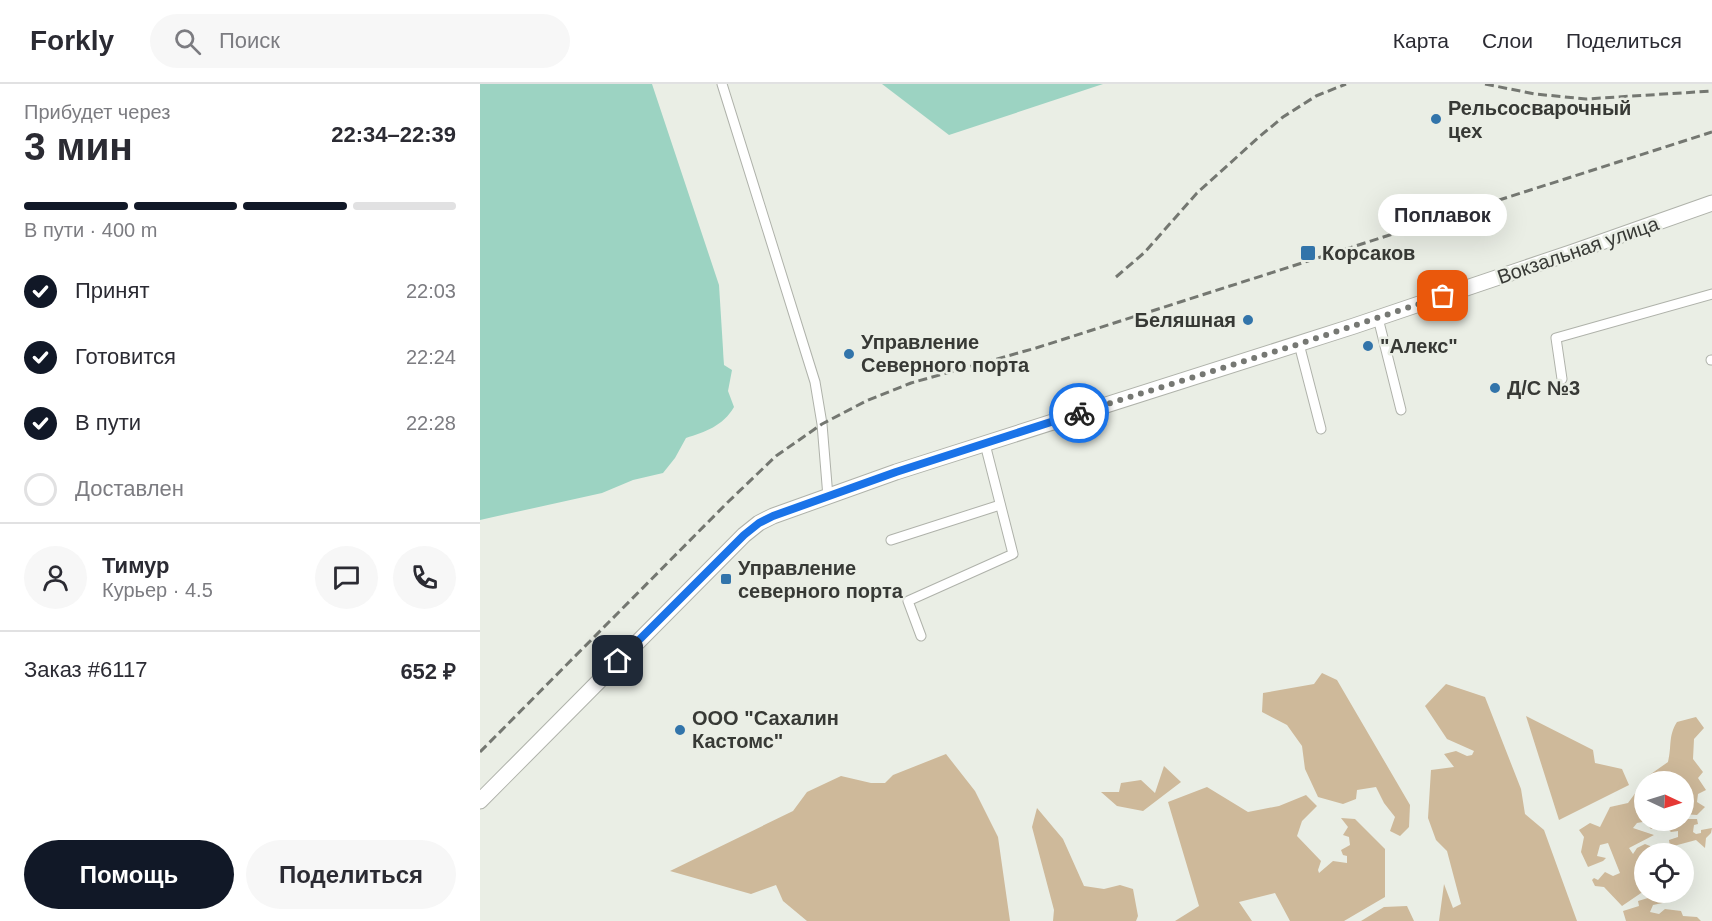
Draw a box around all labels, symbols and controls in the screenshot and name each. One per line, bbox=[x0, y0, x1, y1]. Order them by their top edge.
search box bbox=[150, 14, 570, 68]
text: Forkly bbox=[30, 25, 114, 56]
icon: search bbox=[171, 25, 204, 58]
text: Поиск bbox=[219, 28, 280, 53]
text: Карта bbox=[1393, 29, 1449, 52]
text: Слои bbox=[1482, 29, 1533, 52]
text: Поделиться bbox=[1566, 29, 1682, 52]
place label: Рельсосварочный цех bbox=[1448, 97, 1631, 142]
text: Прибудет через bbox=[24, 101, 170, 123]
marker: Рельсосварочный цех bbox=[1429, 112, 1443, 126]
text: 22:34–22:39 bbox=[331, 122, 456, 147]
text: 3 мин bbox=[24, 125, 133, 168]
callout: Поплавок bbox=[1378, 194, 1508, 236]
text: Поплавок bbox=[1394, 204, 1491, 226]
street label: Вокзальная улица bbox=[1494, 212, 1662, 288]
text: В пути · 400 m bbox=[24, 219, 157, 241]
place label: Корсаков bbox=[1322, 242, 1415, 264]
marker: Корсаков bbox=[1299, 244, 1317, 262]
pin bbox=[1417, 270, 1468, 321]
icon: check bbox=[24, 275, 57, 308]
text: Принят bbox=[75, 278, 149, 303]
icon: bag bbox=[1426, 279, 1459, 312]
text: 22:03 bbox=[406, 280, 456, 302]
place label: Беляшная bbox=[1135, 309, 1236, 331]
marker: Беляшная bbox=[1241, 313, 1255, 327]
place label: Управление Северного порта bbox=[861, 331, 1030, 376]
place label: "Алекс" bbox=[1380, 335, 1458, 357]
marker: "Алекс" bbox=[1361, 339, 1375, 353]
icon: check bbox=[24, 341, 57, 374]
text: Готовится bbox=[75, 344, 176, 369]
text: 22:24 bbox=[406, 346, 456, 368]
marker: Управление Северного порта bbox=[842, 347, 856, 361]
place label: Д/С №3 bbox=[1507, 377, 1580, 399]
marker: Д/С №3 bbox=[1488, 381, 1502, 395]
courier bbox=[1049, 383, 1109, 443]
icon: bike bbox=[1063, 397, 1096, 430]
icon: check bbox=[24, 407, 57, 440]
text: В пути bbox=[75, 410, 141, 435]
text: 22:28 bbox=[406, 412, 456, 434]
text: Доставлен bbox=[75, 476, 184, 501]
button: person bbox=[24, 546, 87, 609]
button: chat bbox=[315, 546, 378, 609]
button: phone bbox=[393, 546, 456, 609]
text: Тимур bbox=[102, 553, 170, 578]
place label: Управление северного порта bbox=[738, 557, 904, 602]
marker: Управление северного порта bbox=[719, 572, 733, 586]
text: Курьер · 4.5 bbox=[102, 579, 213, 601]
pin bbox=[592, 635, 643, 686]
icon: home bbox=[601, 644, 634, 677]
text: Заказ #6117 bbox=[24, 657, 147, 682]
text: 652 ₽ bbox=[400, 659, 456, 684]
place label: ООО "Сахалин Кастомс" bbox=[692, 707, 839, 752]
marker: ООО "Сахалин Кастомс" bbox=[673, 723, 687, 737]
north arrow bbox=[1634, 771, 1694, 831]
map controls bbox=[1634, 771, 1694, 903]
button: Помощь bbox=[24, 840, 234, 909]
button: Поделиться bbox=[246, 840, 456, 909]
button: locate bbox=[1634, 843, 1694, 903]

